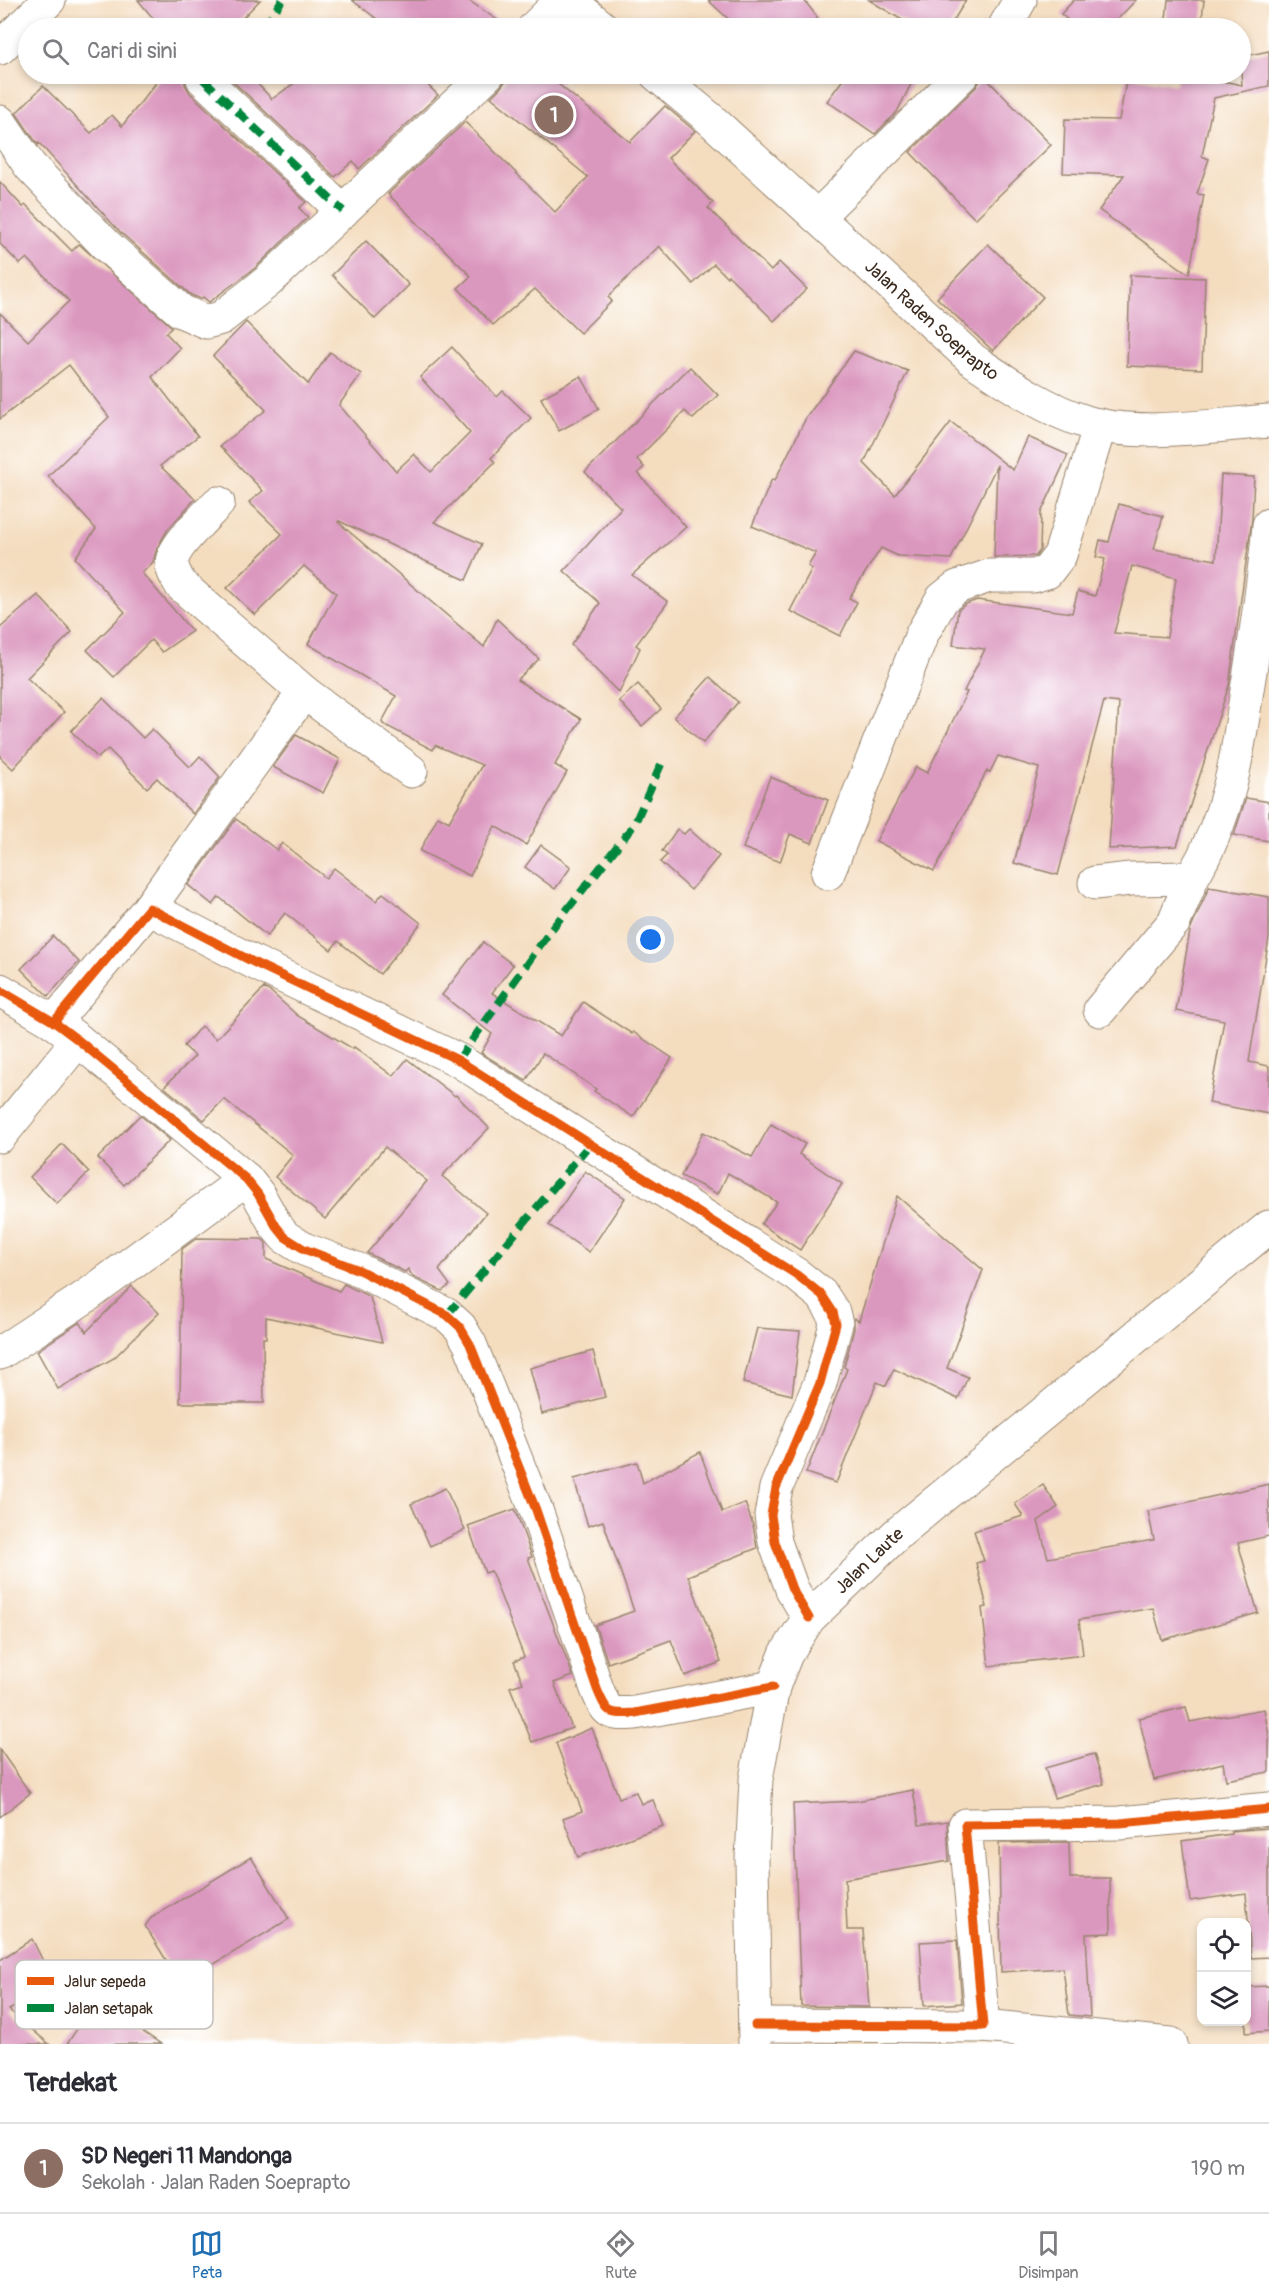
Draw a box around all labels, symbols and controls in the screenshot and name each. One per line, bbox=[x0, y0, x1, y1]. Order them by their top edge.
search box bbox=[18, 18, 1251, 84]
icon: search bbox=[39, 35, 72, 68]
text: Cari di sini bbox=[87, 37, 177, 65]
pin: 1 bbox=[534, 92, 574, 138]
street label: Jalan Raden Soeprapto bbox=[860, 255, 1003, 386]
your location bbox=[636, 925, 665, 954]
street label: Jalan Laute bbox=[830, 1522, 908, 1599]
map controls bbox=[1197, 1918, 1251, 2026]
button: locate bbox=[1197, 1918, 1251, 1972]
legend bbox=[15, 1960, 213, 2029]
text: Jalur sepeda bbox=[64, 1972, 146, 1992]
button: layers bbox=[1197, 1972, 1251, 2026]
text: Jalan setapak bbox=[64, 1999, 153, 2019]
text: Terdekat bbox=[24, 2067, 117, 2099]
text: SD Negeri 11 Mandonga bbox=[81, 2142, 292, 2170]
text: 1 bbox=[40, 2156, 47, 2181]
text: 190 m bbox=[1191, 2156, 1245, 2181]
text: Sekolah · Jalan Raden Soeprapto bbox=[81, 2170, 351, 2195]
tab: Peta bbox=[190, 2227, 223, 2283]
tab: Rute bbox=[604, 2227, 637, 2283]
tab: Disimpan bbox=[1018, 2227, 1079, 2283]

